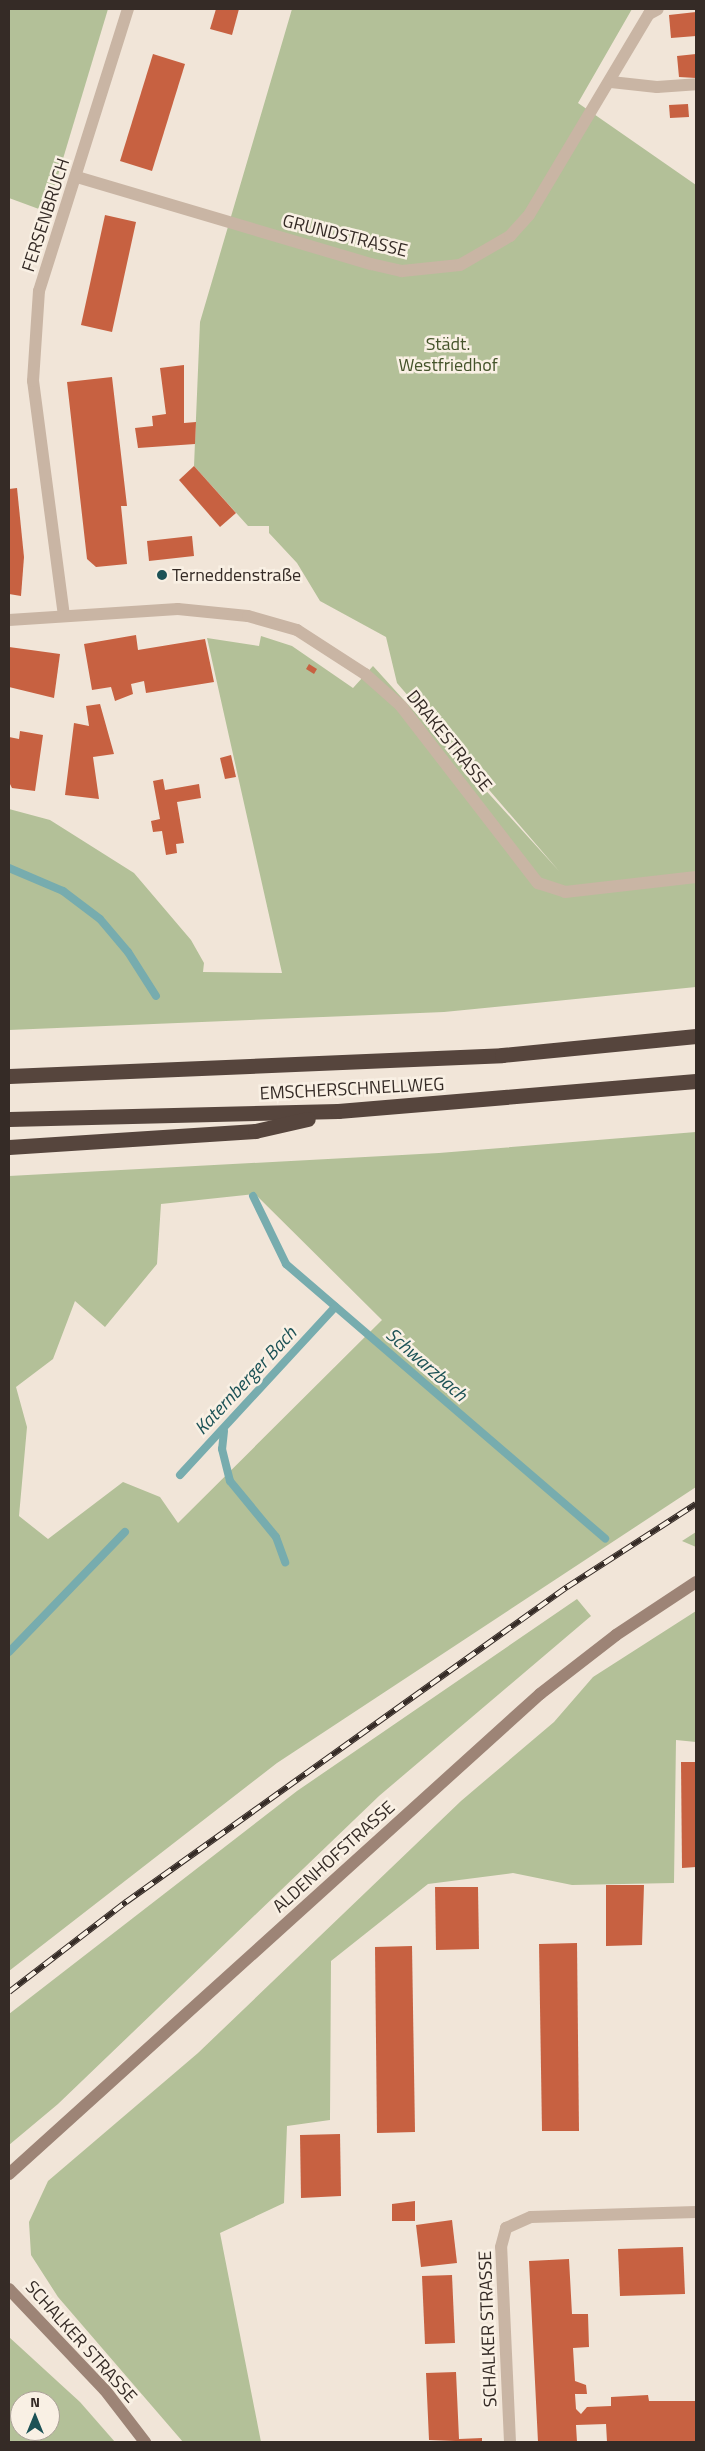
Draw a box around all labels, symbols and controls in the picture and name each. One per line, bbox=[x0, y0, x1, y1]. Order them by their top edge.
street label: FERSENBRUCH bbox=[17, 156, 75, 274]
street label: GRUNDSTRASSE bbox=[280, 210, 410, 262]
park label: Städt. Westfriedhof bbox=[398, 334, 498, 376]
place label: Terneddenstraße bbox=[172, 564, 301, 586]
marker: Terneddenstraße bbox=[156, 569, 168, 581]
street label: DRAKESTRASSE bbox=[402, 686, 496, 796]
street label: EMSCHERSCHNELLWEG bbox=[259, 1073, 445, 1105]
water label: Katernberger Bach bbox=[189, 1321, 301, 1439]
water label: Schwarzbach bbox=[382, 1323, 472, 1405]
street label: ALDENHOFSTRASSE bbox=[269, 1797, 399, 1917]
street label: SCHALKER STRASSE bbox=[474, 2250, 502, 2408]
street label: SCHALKER STRASSE bbox=[21, 2277, 141, 2407]
north arrow bbox=[10, 2391, 60, 2441]
text: N bbox=[30, 2391, 40, 2412]

